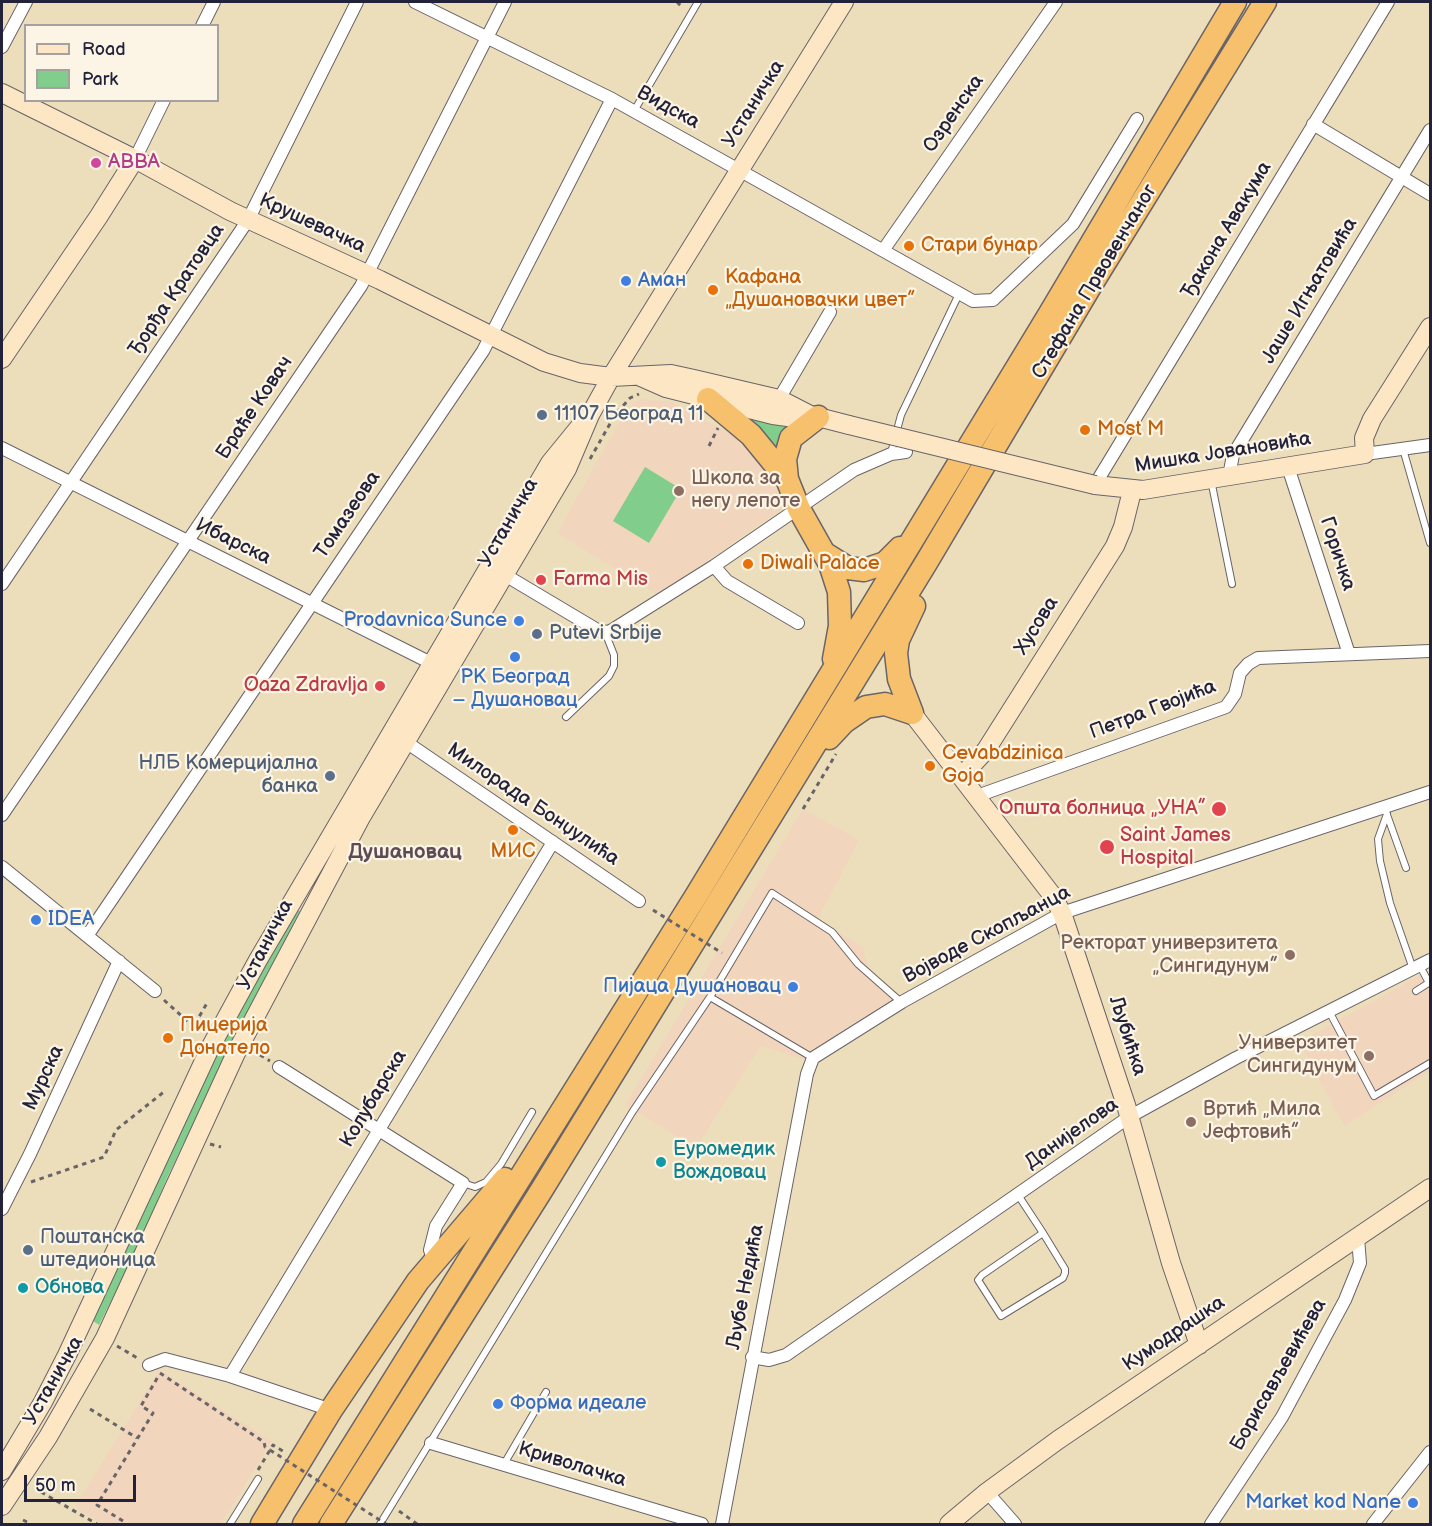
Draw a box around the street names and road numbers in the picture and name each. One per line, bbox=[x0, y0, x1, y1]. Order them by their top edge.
street label: Устаничка bbox=[718, 56, 790, 152]
street label: Озренска bbox=[918, 70, 990, 158]
street label: Видска bbox=[632, 81, 704, 135]
street label: Ђакона Авакума bbox=[1177, 157, 1277, 303]
street label: Стефана Првовенчаног bbox=[1027, 180, 1163, 384]
street label: Крушевачка bbox=[255, 189, 369, 259]
street label: Јаше Игњатовића bbox=[1257, 214, 1363, 368]
street label: Ђорђа Кратовца bbox=[124, 219, 230, 361]
street label: Браће Ковач bbox=[212, 352, 298, 464]
street label: Мишка Јовановића bbox=[1133, 427, 1313, 479]
street label: Томазеова bbox=[310, 467, 386, 563]
street label: Устаничка bbox=[474, 474, 544, 572]
street label: Ибарска bbox=[191, 514, 275, 570]
street label: Горичка bbox=[1314, 514, 1360, 594]
street label: Хусова bbox=[1010, 593, 1064, 659]
street label: Петра Гвојића bbox=[1086, 675, 1220, 745]
street label: Милорада Бонџулића bbox=[442, 738, 624, 872]
street label: Војводе Скопљанца bbox=[899, 881, 1075, 989]
street label: Устаничка bbox=[233, 896, 299, 994]
street label: Љубићка bbox=[1103, 993, 1151, 1079]
street label: Мурска bbox=[19, 1042, 69, 1114]
street label: Колубарска bbox=[335, 1046, 413, 1152]
street label: Данијелова bbox=[1021, 1093, 1123, 1175]
street label: Љубе Недића bbox=[722, 1223, 770, 1351]
street label: Кумодрашка bbox=[1118, 1291, 1230, 1377]
street label: Борисављевићева bbox=[1226, 1295, 1332, 1455]
street label: Устаничка bbox=[19, 1332, 89, 1430]
street label: Криволачка bbox=[515, 1437, 629, 1493]

